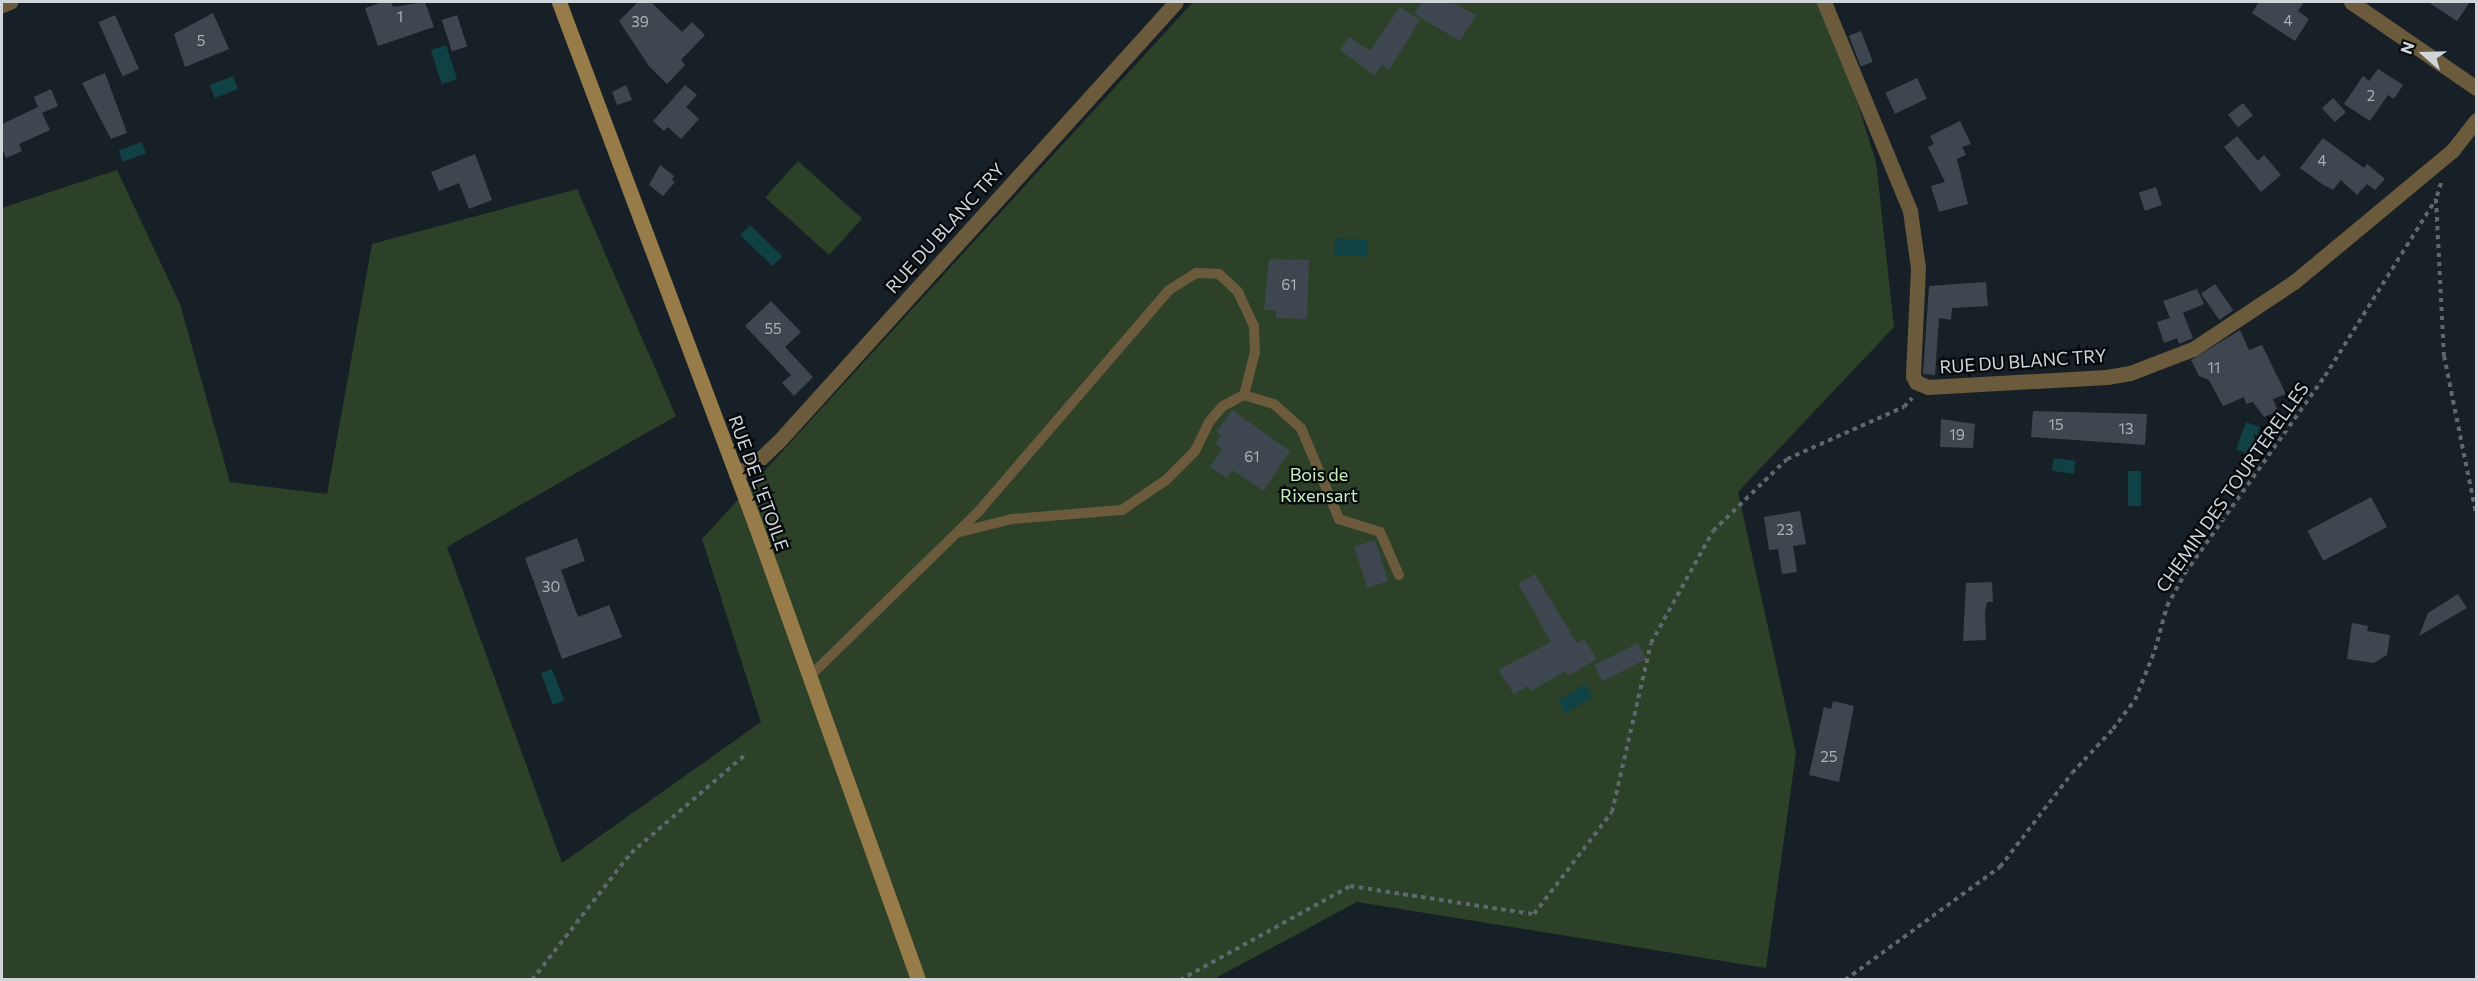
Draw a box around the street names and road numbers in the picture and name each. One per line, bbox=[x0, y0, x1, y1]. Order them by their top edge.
street label: RUE DU BLANC TRY bbox=[881, 159, 1009, 297]
street label: RUE DU BLANC TRY bbox=[1939, 344, 2107, 378]
street label: CHEMIN DES TOURTERELLES bbox=[2151, 378, 2313, 596]
street label: RUE DE L'ETOILE bbox=[724, 412, 794, 554]

